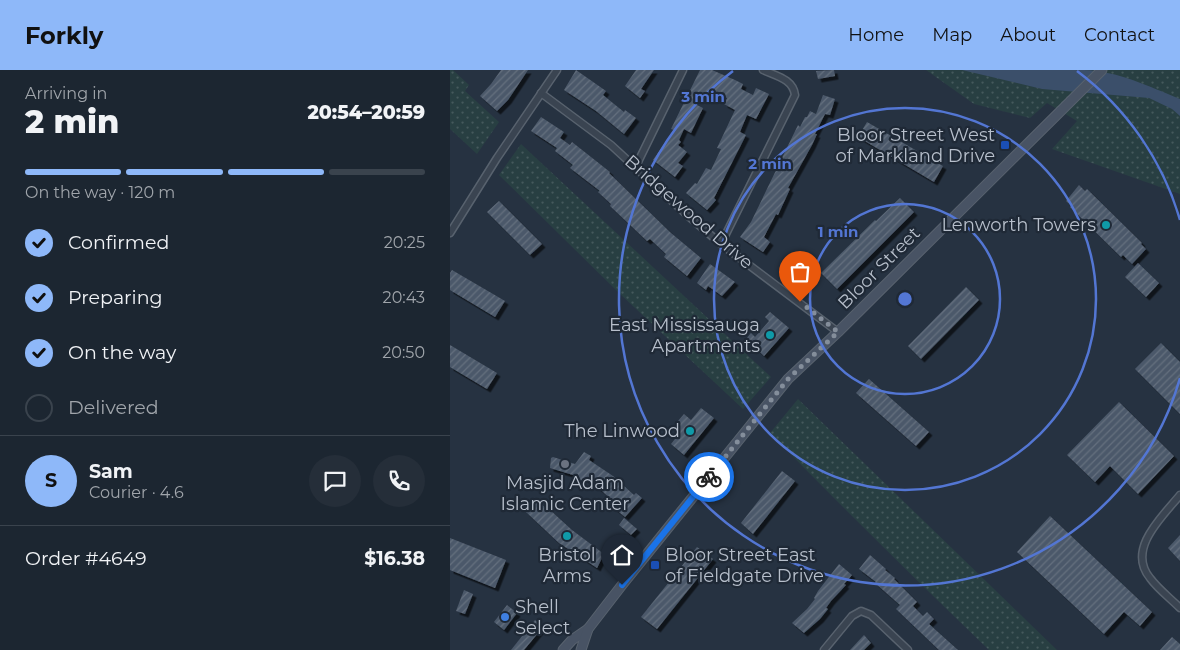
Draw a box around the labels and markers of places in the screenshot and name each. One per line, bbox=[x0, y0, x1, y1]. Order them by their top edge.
place label: Bloor Street West of Markland Drive bbox=[836, 124, 995, 167]
marker: Bloor Street West of Markland Drive bbox=[999, 139, 1011, 151]
place label: Lenworth Towers bbox=[941, 214, 1096, 236]
marker: Lenworth Towers bbox=[1100, 219, 1112, 231]
pin bbox=[779, 251, 821, 302]
centre of rings bbox=[896, 290, 914, 308]
place label: East Mississauga Apartments bbox=[609, 314, 760, 357]
marker: East Mississauga Apartments bbox=[764, 329, 776, 341]
place label: The Linwood bbox=[564, 420, 680, 442]
marker: The Linwood bbox=[684, 425, 696, 437]
marker: Masjid Adam Islamic Center bbox=[559, 458, 571, 470]
place label: Masjid Adam Islamic Center bbox=[501, 472, 629, 515]
marker: Bristol Arms bbox=[561, 530, 573, 542]
pin bbox=[601, 534, 643, 585]
place label: Bristol Arms bbox=[538, 544, 596, 587]
place label: Bloor Street East of Fieldgate Drive bbox=[665, 544, 824, 587]
marker: Bloor Street East of Fieldgate Drive bbox=[649, 559, 661, 571]
place label: Shell Select bbox=[515, 596, 570, 639]
marker: Shell Select bbox=[499, 611, 511, 623]

